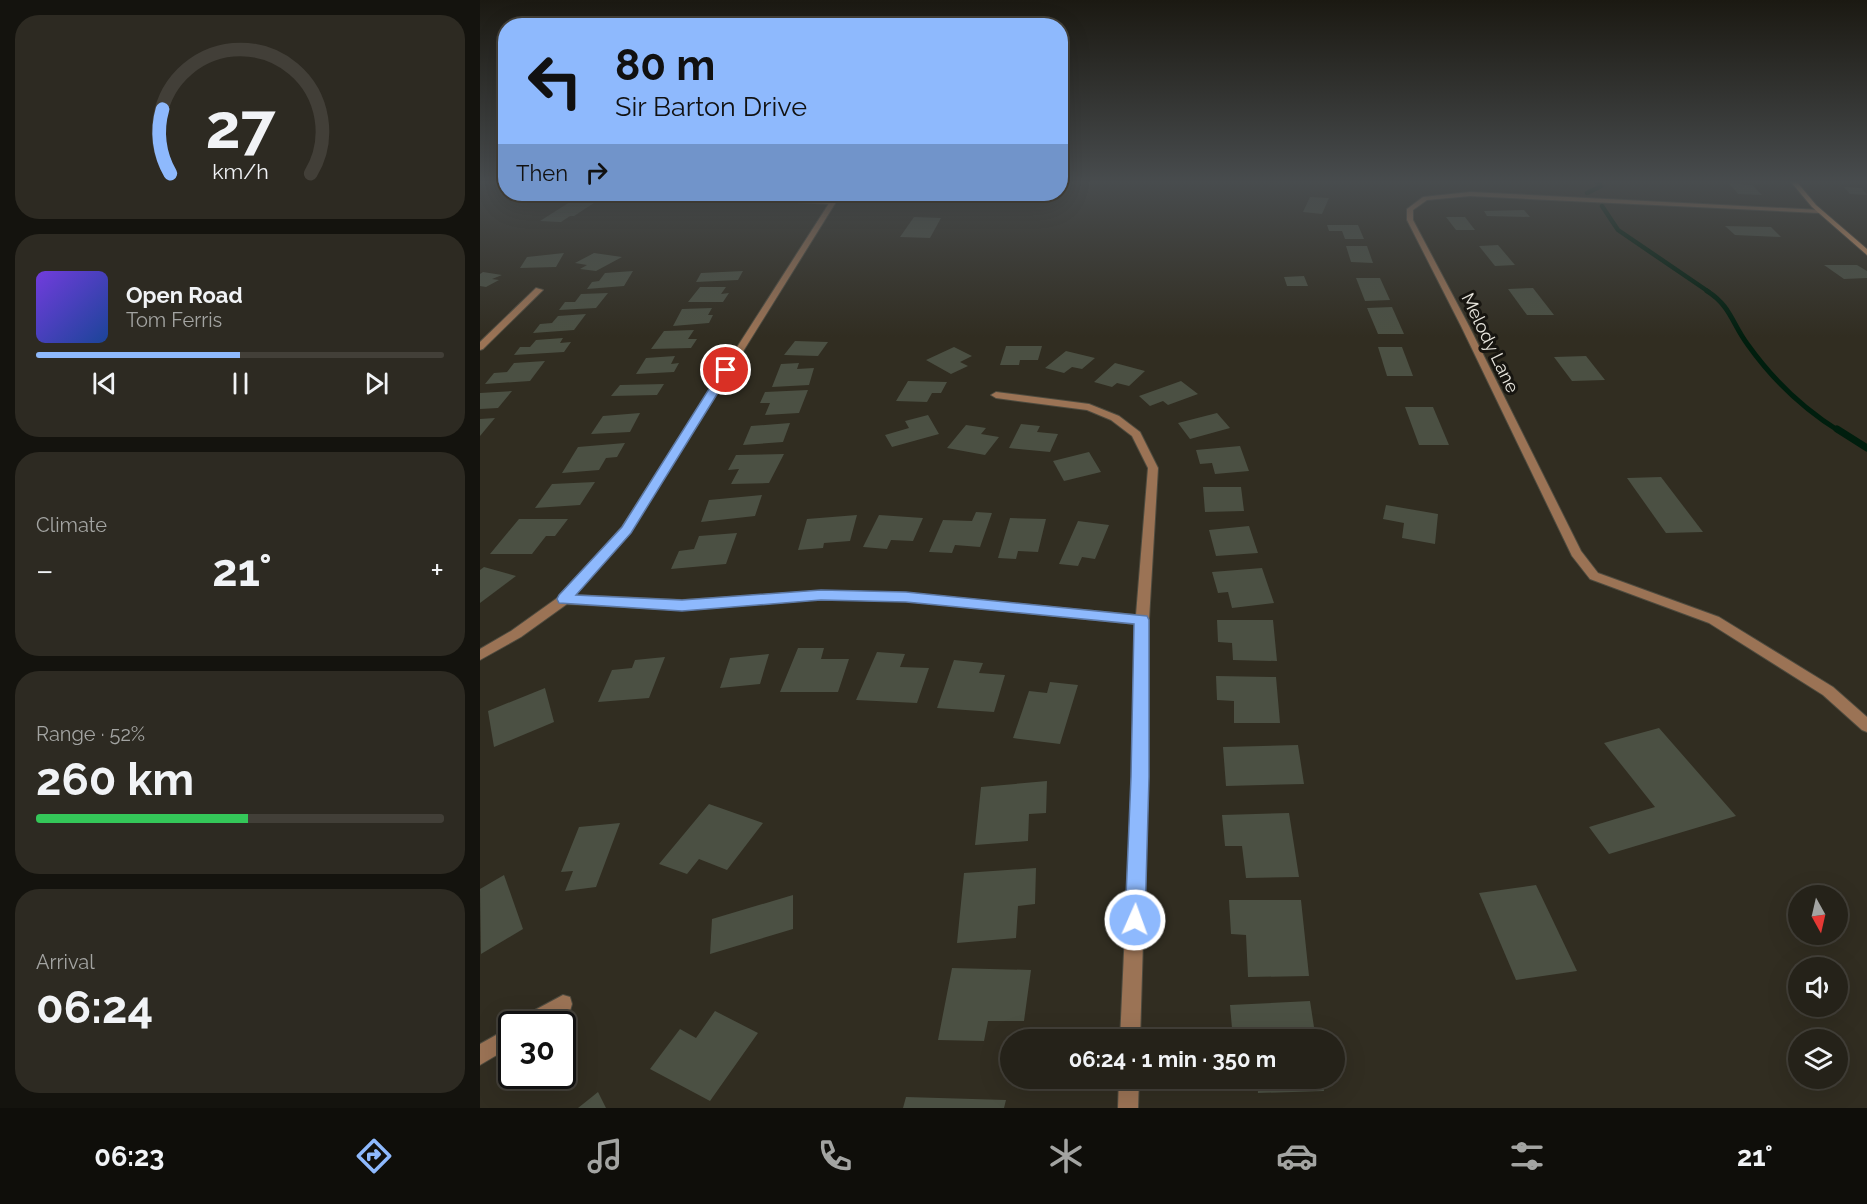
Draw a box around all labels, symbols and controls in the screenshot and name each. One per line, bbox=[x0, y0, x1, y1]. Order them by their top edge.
text: 80 m bbox=[615, 41, 715, 90]
icon: left bbox=[516, 42, 594, 120]
text: 27 bbox=[205, 89, 276, 163]
text: Sir Barton Drive bbox=[615, 91, 807, 122]
icon: right bbox=[580, 156, 613, 189]
text: km/h bbox=[212, 159, 268, 184]
text: Then bbox=[516, 160, 568, 186]
text: Open Road bbox=[126, 282, 243, 308]
street label: Melody Lane bbox=[1457, 290, 1524, 396]
text: Tom Ferris bbox=[126, 308, 222, 332]
pin bbox=[700, 344, 751, 395]
icon: arrive bbox=[709, 353, 742, 386]
icon: previous bbox=[88, 367, 121, 400]
icon: pause bbox=[224, 367, 257, 400]
icon: next bbox=[360, 367, 393, 400]
text: Climate bbox=[36, 513, 107, 537]
text: 21° bbox=[212, 544, 272, 597]
text: − bbox=[36, 551, 54, 590]
text: + bbox=[430, 551, 444, 590]
text: Range · 52% bbox=[36, 722, 145, 746]
text: 260 km bbox=[36, 753, 194, 806]
north arrow bbox=[1788, 885, 1848, 945]
map controls bbox=[1788, 885, 1848, 1089]
position arrow bbox=[1103, 888, 1167, 952]
text: Arrival bbox=[36, 950, 95, 974]
button: sound bbox=[1788, 957, 1848, 1017]
text: 06:24 bbox=[36, 981, 153, 1034]
speed limit sign: 30 bbox=[498, 1011, 576, 1089]
button: layers bbox=[1788, 1029, 1848, 1089]
text: 06:24 · 1 min · 350 m bbox=[1069, 1046, 1276, 1072]
icon: directions bbox=[353, 1135, 395, 1177]
icon: music bbox=[584, 1135, 626, 1177]
icon: phone bbox=[814, 1135, 856, 1177]
icon: climate bbox=[1045, 1135, 1087, 1177]
icon: car bbox=[1276, 1135, 1318, 1177]
icon: filters bbox=[1506, 1135, 1548, 1177]
text: 06:23 bbox=[94, 1141, 164, 1172]
text: 21° bbox=[1737, 1141, 1773, 1172]

